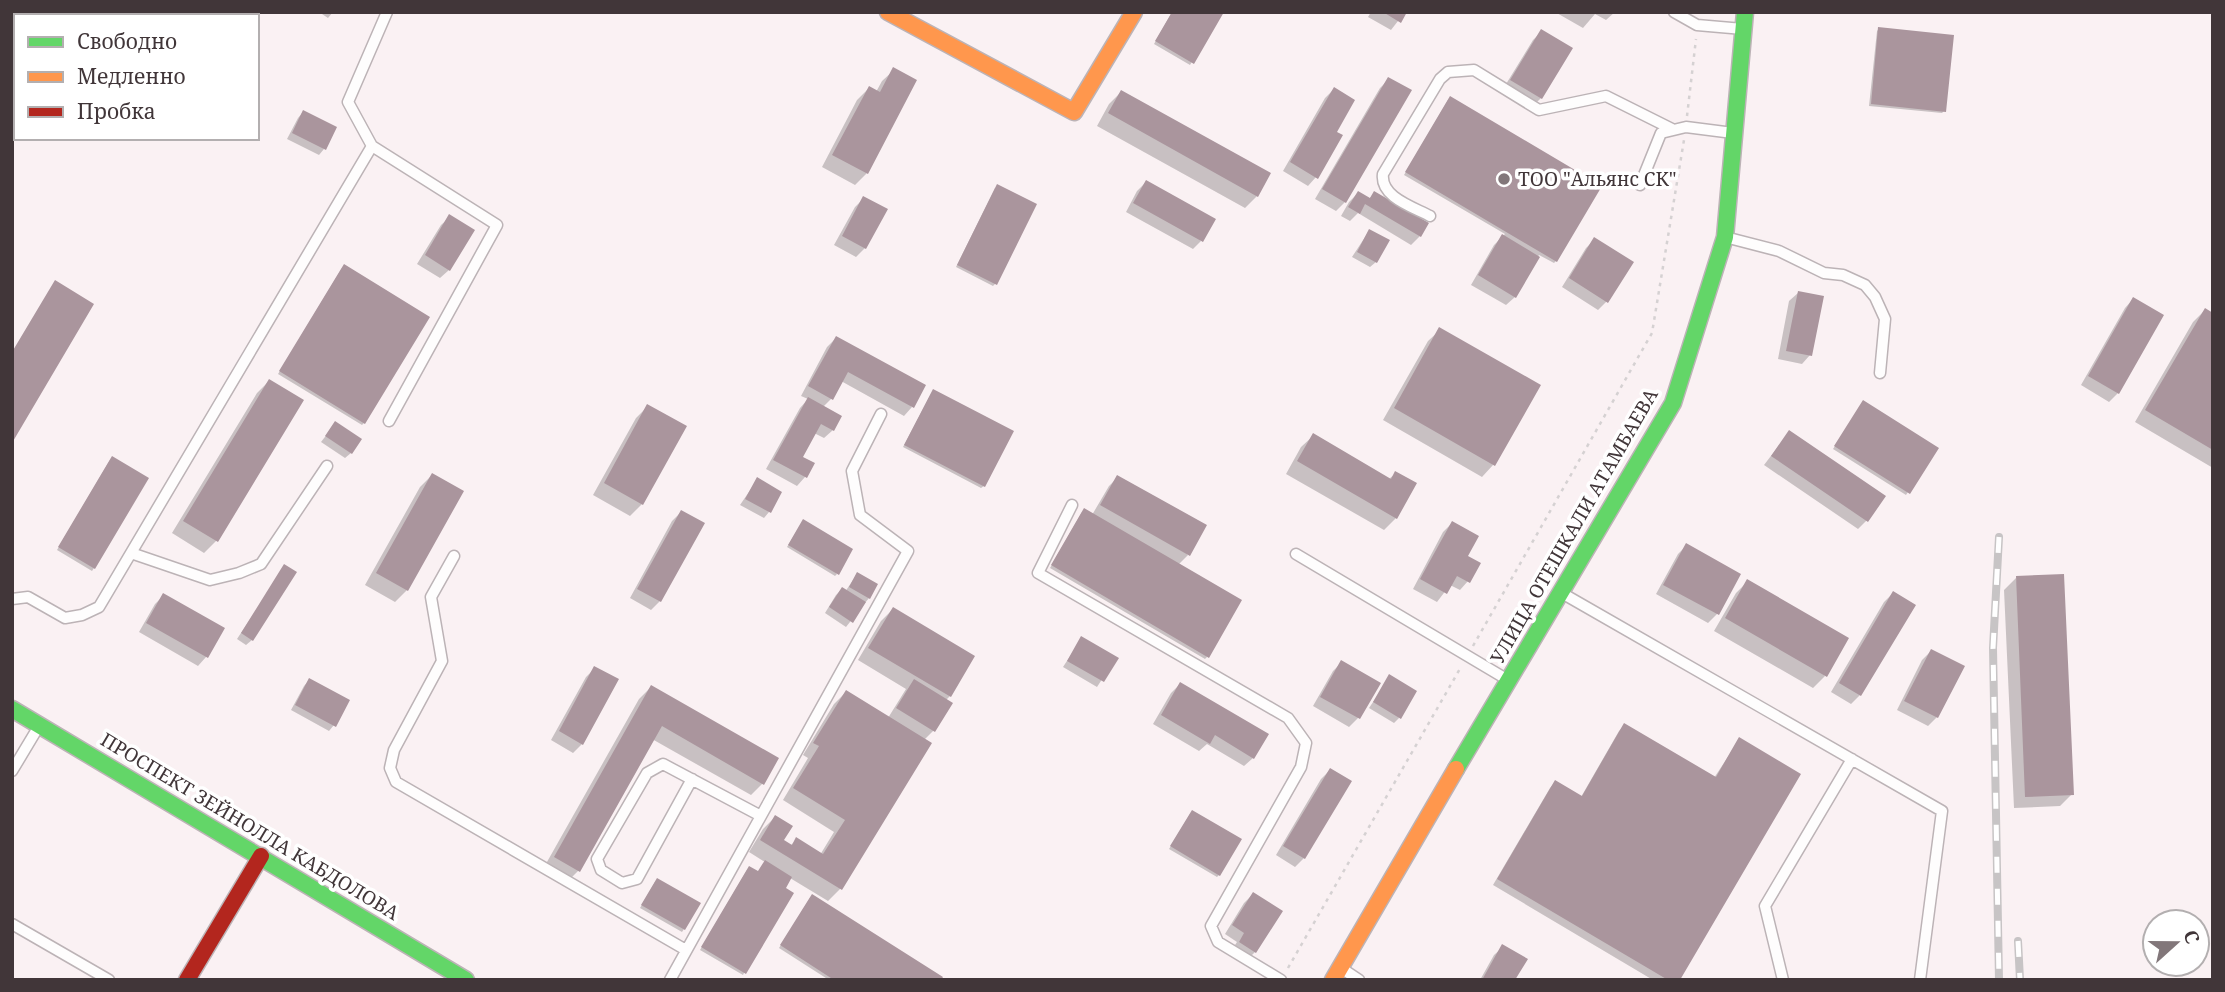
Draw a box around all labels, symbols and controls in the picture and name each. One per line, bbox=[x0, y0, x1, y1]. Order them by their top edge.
legend bbox=[14, 14, 259, 140]
text: Свободно bbox=[77, 27, 177, 55]
text: Медленно bbox=[77, 62, 186, 90]
text: Пробка bbox=[77, 97, 156, 125]
place label: ТОО "Альянс СК" bbox=[1518, 166, 1677, 192]
marker: ТОО "Альянс СК" bbox=[1496, 171, 1512, 187]
street label: УЛИЦА ОТЕШКАЛИ АТАМБАЕВА bbox=[1484, 383, 1664, 668]
street label: ПРОСПЕКТ ЗЕЙНОЛЛА КАБДОЛОВА bbox=[96, 726, 405, 926]
north arrow bbox=[2141, 908, 2211, 978]
text: С bbox=[2177, 926, 2206, 947]

